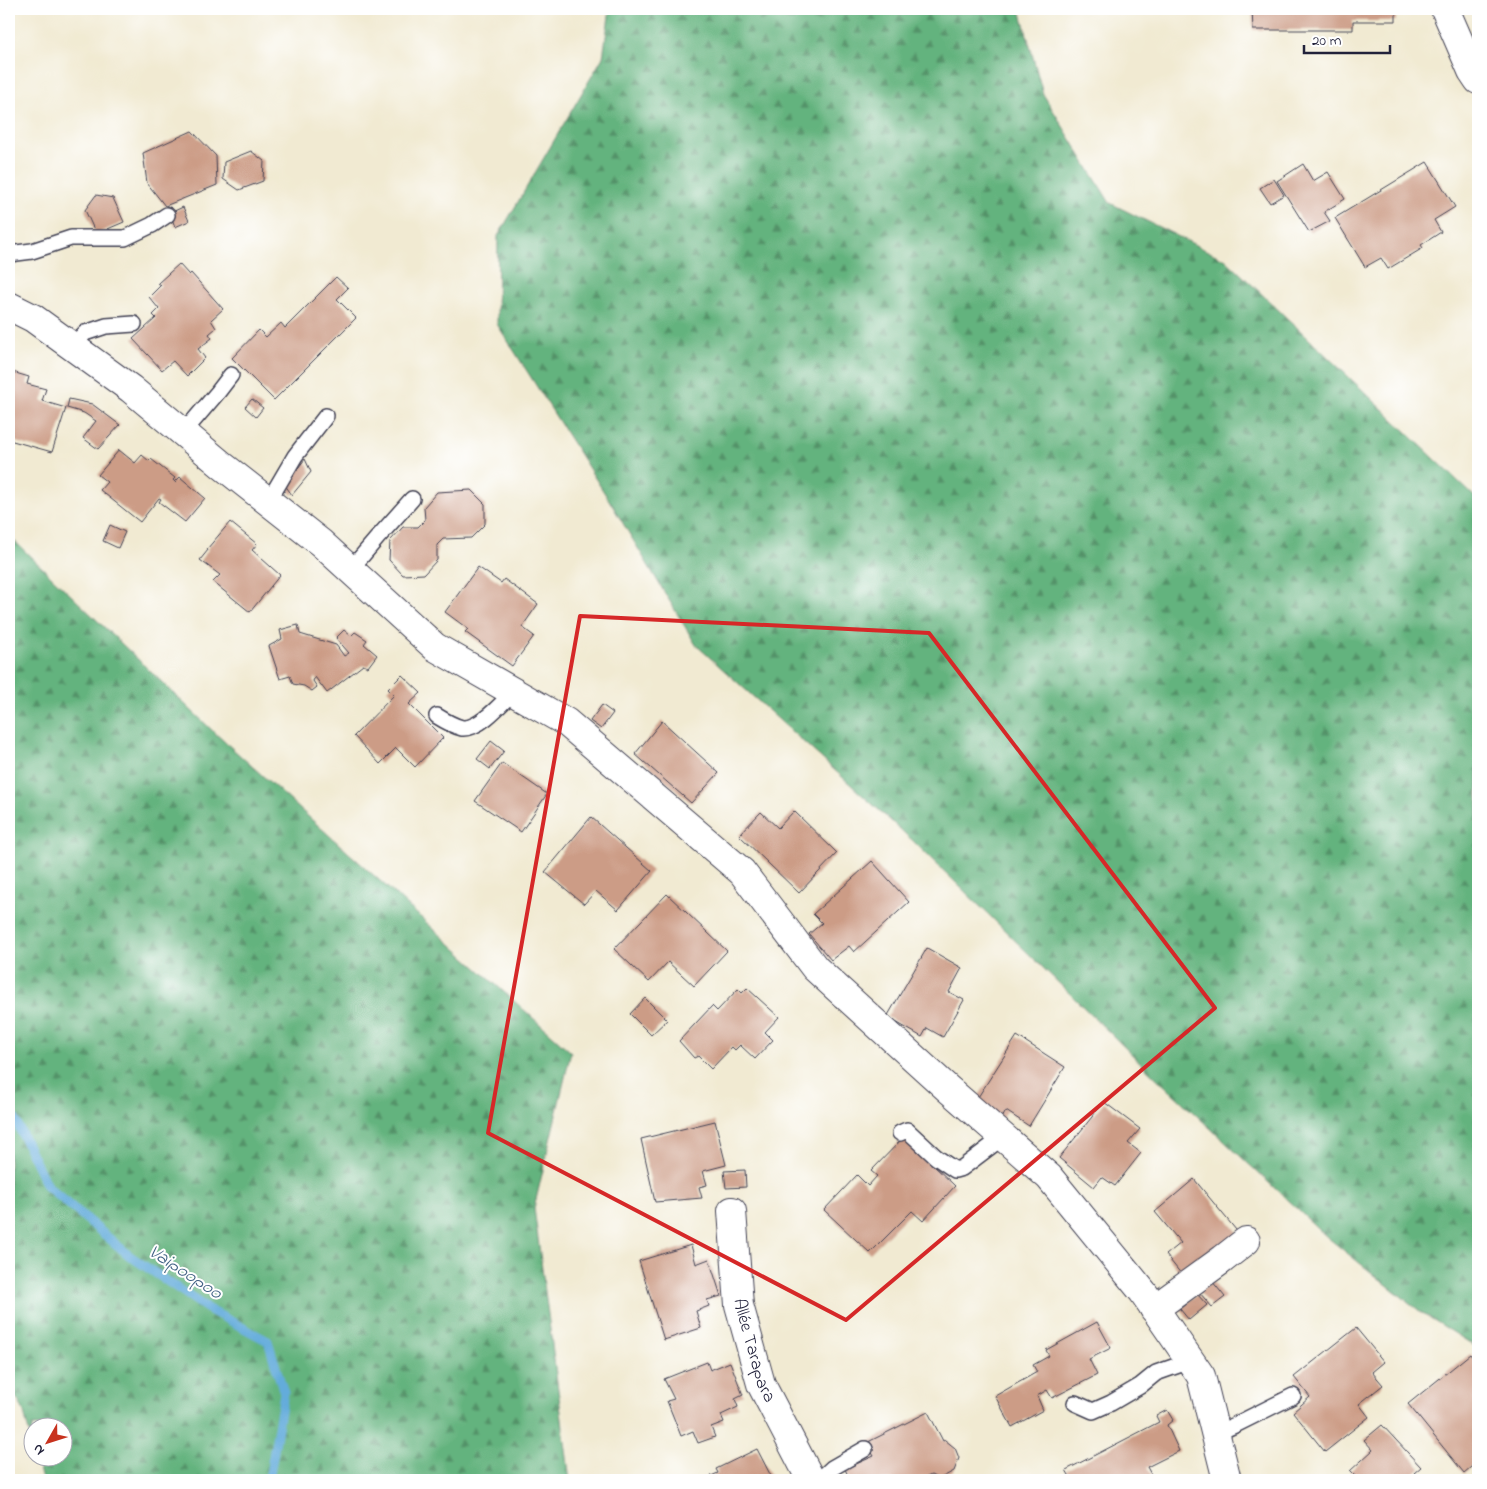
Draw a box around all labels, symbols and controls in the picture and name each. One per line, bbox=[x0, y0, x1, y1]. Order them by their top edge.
scale bar bbox=[1304, 22, 1391, 54]
text: 20 m bbox=[1312, 30, 1342, 52]
water label: Vaipoopoo bbox=[143, 1239, 228, 1307]
street label: Allée Tarapara bbox=[726, 1298, 782, 1408]
north arrow bbox=[22, 1416, 72, 1466]
text: N bbox=[28, 1439, 50, 1460]

